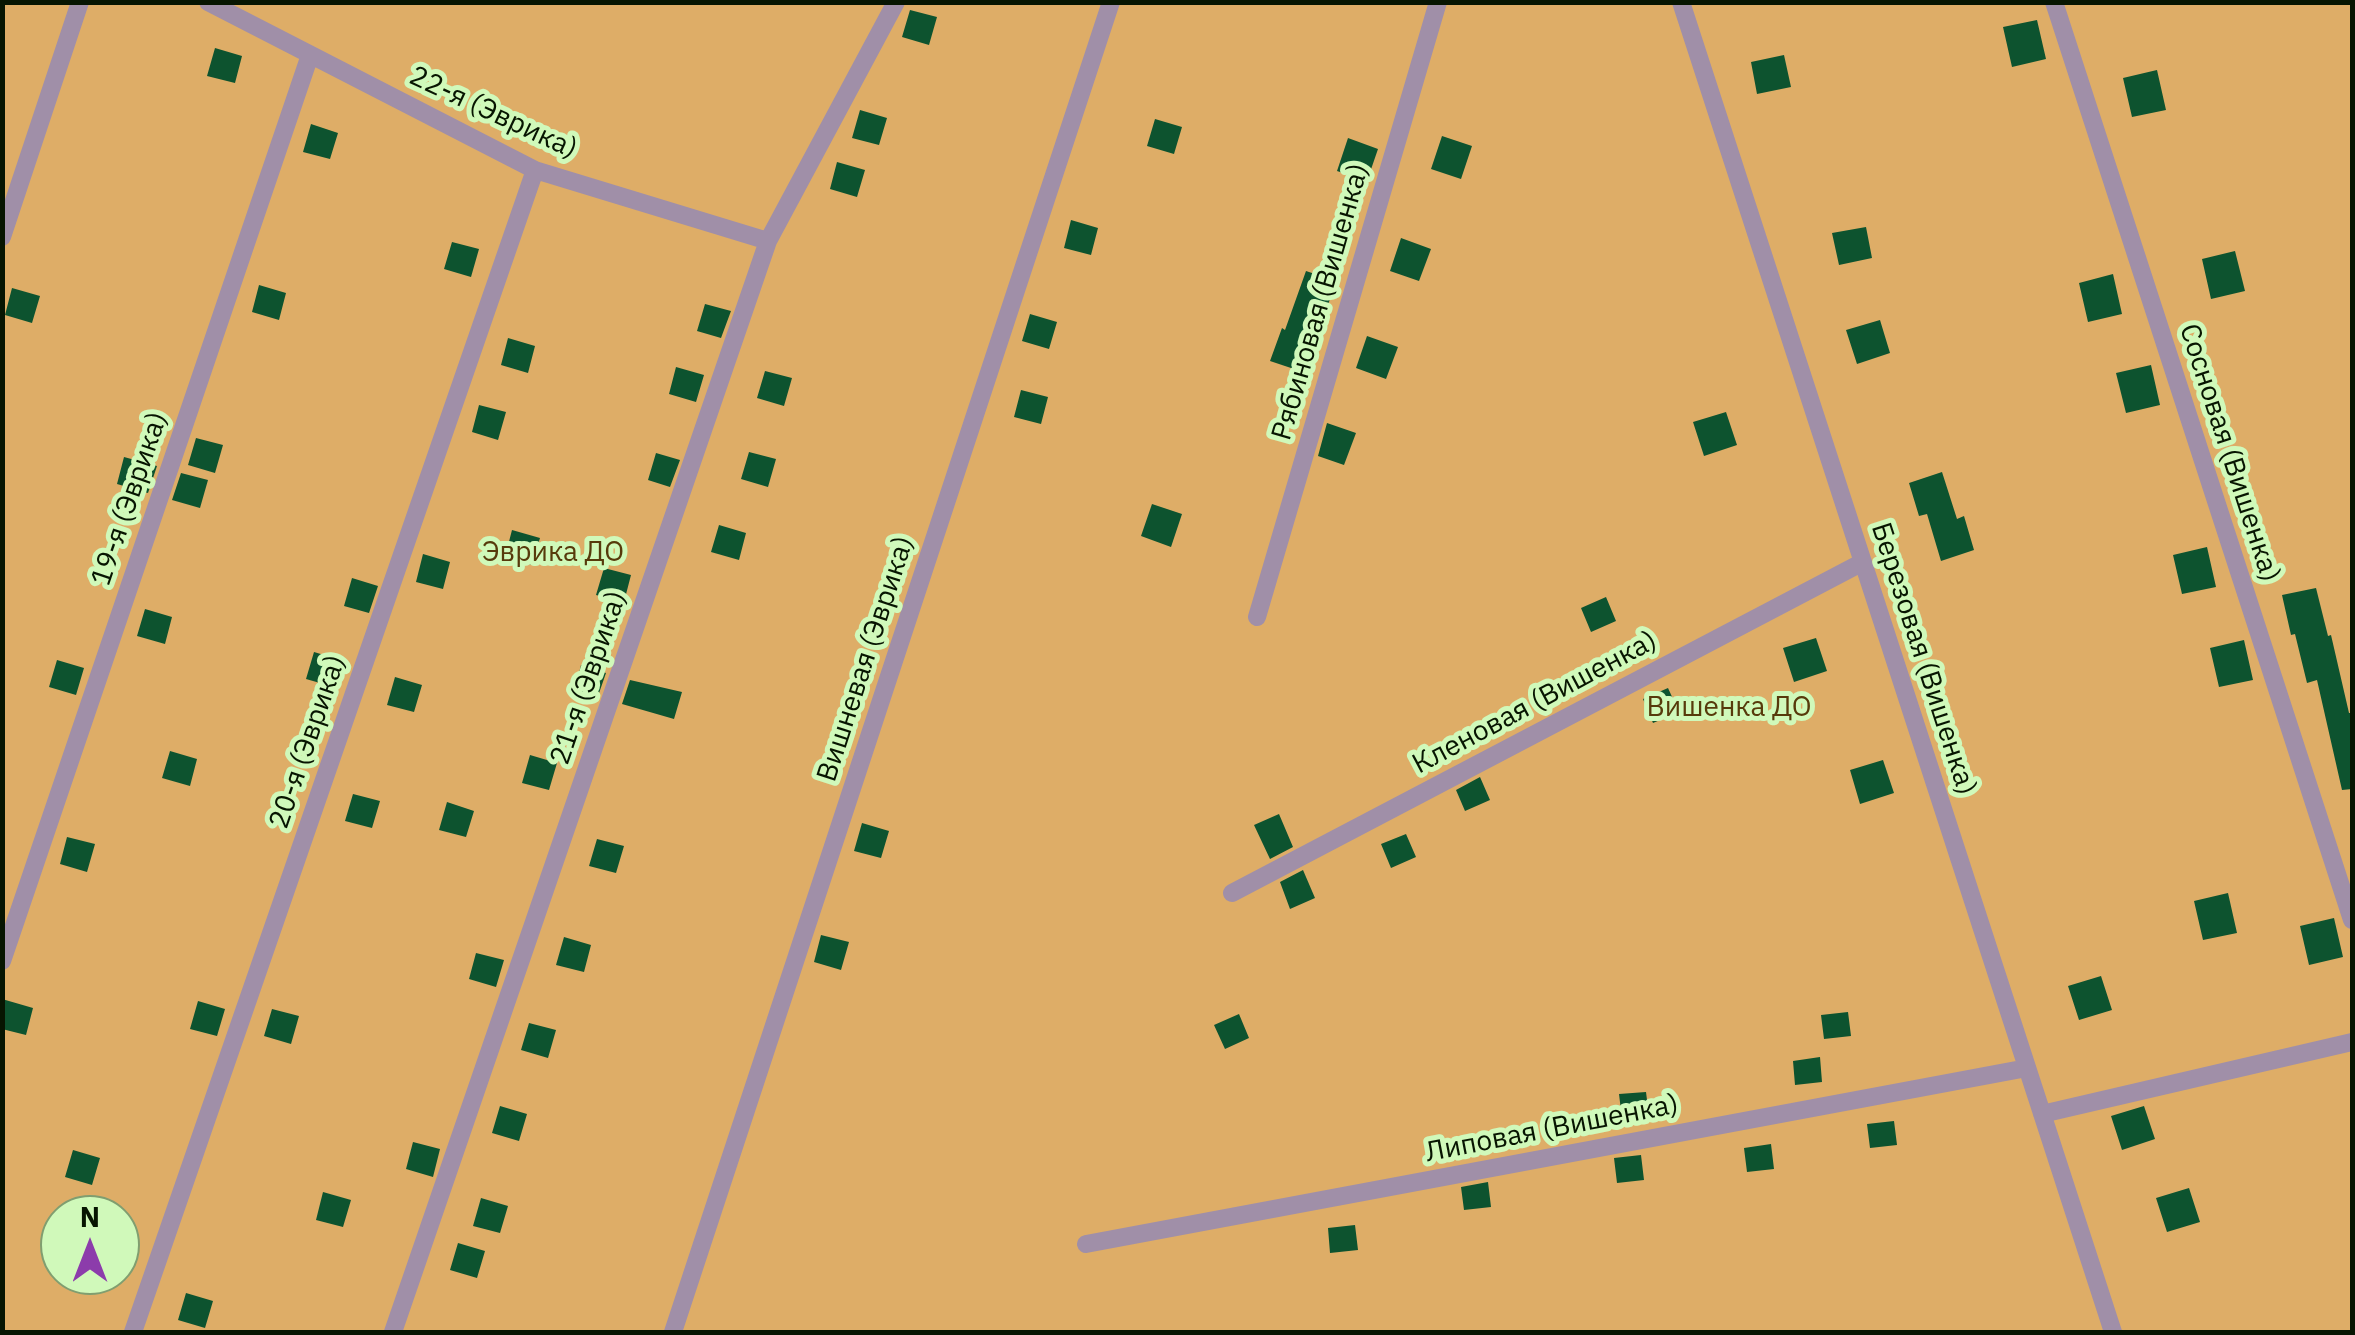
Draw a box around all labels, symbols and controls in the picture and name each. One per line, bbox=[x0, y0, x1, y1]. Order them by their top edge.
street label: 22-я (Эврика) bbox=[404, 59, 582, 167]
street label: Рябиновая (Вишенка) bbox=[1265, 160, 1377, 444]
street label: Сосновая (Вишенка) bbox=[2171, 320, 2287, 586]
street label: 19-я (Эврика) bbox=[85, 408, 175, 590]
street label: Березовая (Вишенка) bbox=[1863, 519, 1983, 799]
street label: Вишневая (Эврика) bbox=[811, 532, 921, 786]
park label: Эврика ДО bbox=[482, 536, 624, 570]
street label: 21-я (Эврика) bbox=[544, 587, 634, 769]
street label: Кленовая (Вишенка) bbox=[1407, 624, 1663, 782]
street label: 20-я (Эврика) bbox=[263, 651, 353, 833]
park label: Вишенка ДО bbox=[1646, 691, 1812, 725]
street label: Липовая (Вишенка) bbox=[1423, 1088, 1681, 1170]
north arrow bbox=[40, 1195, 140, 1295]
text: N bbox=[80, 1198, 100, 1235]

